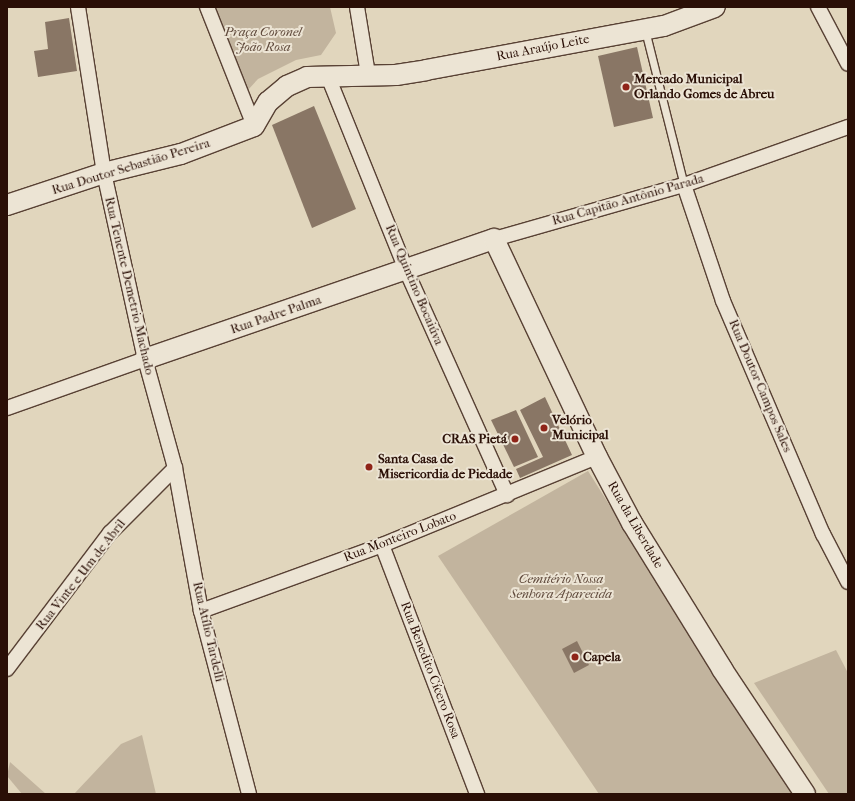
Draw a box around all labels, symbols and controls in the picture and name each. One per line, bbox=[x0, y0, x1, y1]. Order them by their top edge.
park label: Praça Coronel João Rosa bbox=[225, 25, 301, 56]
street label: Rua Araújo Leite bbox=[495, 31, 591, 65]
place label: Mercado Municipal Orlando Gomes de Abreu bbox=[634, 72, 774, 103]
marker: Mercado Municipal Orlando Gomes de Abreu bbox=[621, 82, 631, 92]
street label: Rua Doutor Sebastião Pereira bbox=[50, 136, 212, 198]
street label: Rua Capitão Antônio Parada bbox=[550, 171, 706, 229]
street label: Rua Tenente Demetrio Machado bbox=[101, 196, 157, 376]
street label: Rua Quintino Bocaiúva bbox=[382, 222, 446, 348]
street label: Rua Padre Palma bbox=[229, 292, 323, 338]
street label: Rua Doutor Campos Sales bbox=[725, 317, 795, 455]
place label: Velório Municipal bbox=[552, 413, 609, 444]
marker: Velório Municipal bbox=[539, 423, 549, 433]
place label: CRAS Pietá bbox=[442, 431, 507, 447]
marker: CRAS Pietá bbox=[510, 434, 520, 444]
place label: Santa Casa de Misericordia de Piedade bbox=[378, 452, 512, 483]
marker: Santa Casa de Misericordia de Piedade bbox=[363, 461, 375, 473]
street label: Rua da Liberdade bbox=[604, 479, 666, 571]
street label: Rua Monteiro Lobato bbox=[342, 508, 458, 566]
street label: Rua Vinte e Um de Abril bbox=[33, 516, 129, 634]
park label: Cemitério Nossa Senhora Aparecida bbox=[510, 572, 612, 603]
street label: Rua Atílio Tardelli bbox=[189, 580, 227, 684]
street label: Rua Benedito Cícero Rosa bbox=[397, 599, 463, 741]
place label: Capela bbox=[583, 649, 621, 665]
marker: Capela bbox=[570, 652, 580, 662]

